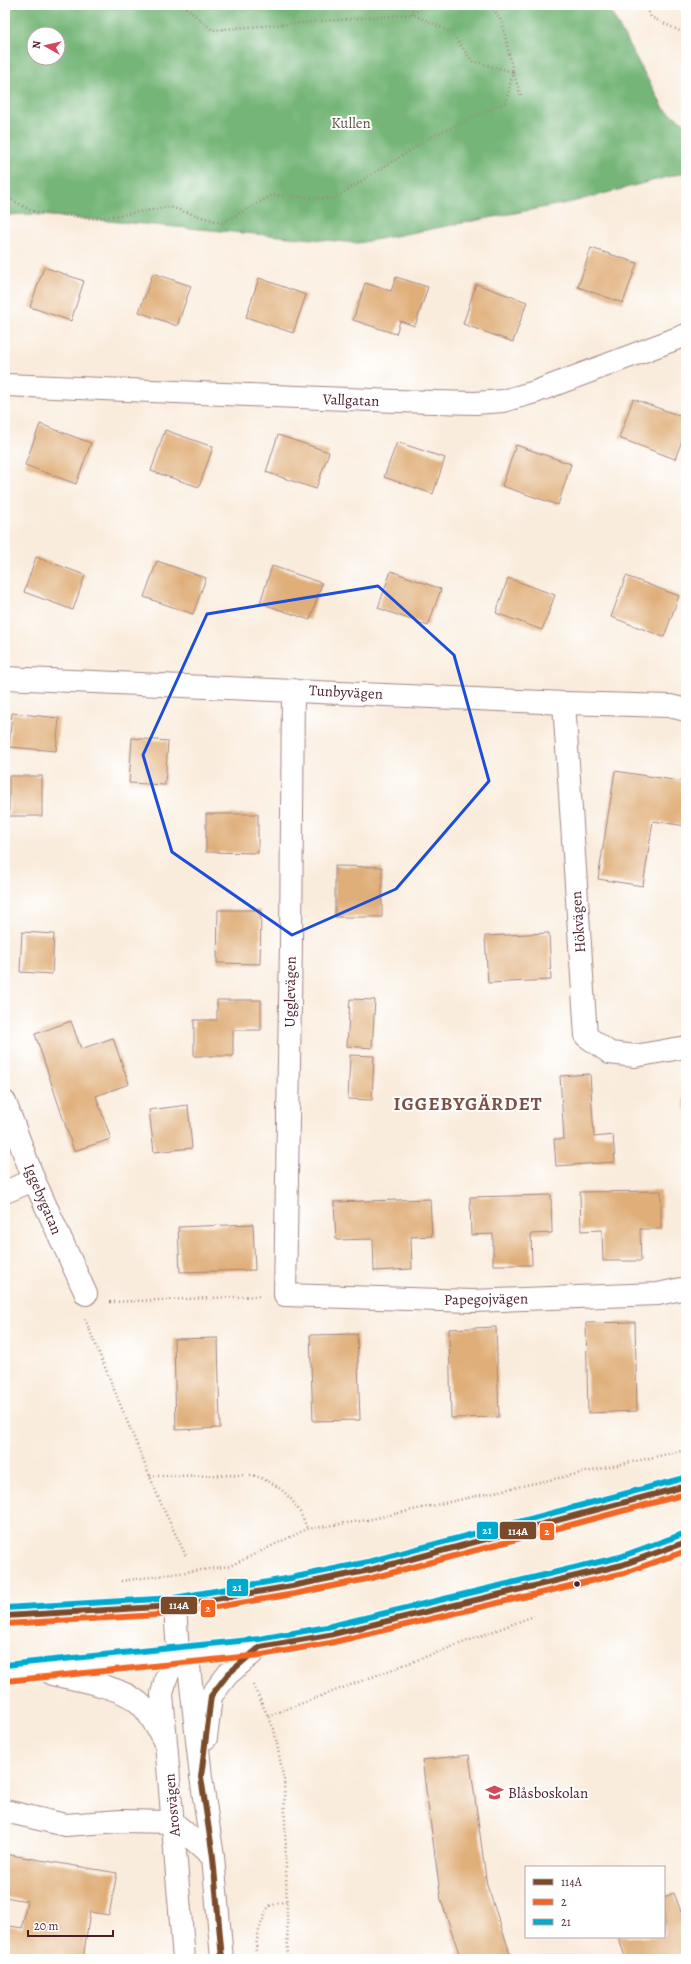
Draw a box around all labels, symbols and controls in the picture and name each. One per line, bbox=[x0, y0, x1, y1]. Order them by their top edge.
north arrow bbox=[26, 26, 66, 66]
text: N bbox=[29, 40, 45, 50]
park label: Kullen bbox=[331, 113, 371, 133]
street label: Vallgatan bbox=[321, 389, 380, 411]
street label: Tunbyvägen bbox=[309, 680, 383, 704]
street label: Hökvägen bbox=[566, 890, 590, 954]
street label: Ugglevägen bbox=[279, 956, 301, 1028]
district label: IGGEBYGÄRDET bbox=[393, 1091, 543, 1117]
street label: Iggebygatan bbox=[19, 1161, 67, 1237]
street label: Papegojvägen bbox=[444, 1288, 528, 1310]
line badge: 21 bbox=[476, 1521, 499, 1540]
line badge: 114A bbox=[499, 1521, 537, 1540]
line badge: 2 bbox=[539, 1522, 555, 1541]
text: 21 bbox=[482, 1523, 492, 1538]
text: 114A bbox=[508, 1524, 528, 1539]
text: 2 bbox=[544, 1524, 550, 1539]
line badge: 21 bbox=[226, 1578, 249, 1597]
unlabelled marker bbox=[572, 1579, 582, 1589]
text: 21 bbox=[232, 1580, 242, 1595]
line badge: 114A bbox=[160, 1596, 198, 1615]
text: 114A bbox=[169, 1598, 189, 1613]
line badge: 2 bbox=[200, 1599, 216, 1618]
text: 2 bbox=[205, 1601, 211, 1616]
street label: Arosvägen bbox=[159, 1773, 185, 1838]
school or university icon: Blåsboskolan bbox=[485, 1783, 505, 1803]
place label: Blåsboskolan bbox=[508, 1783, 588, 1803]
legend bbox=[525, 1866, 665, 1938]
text: 114A bbox=[561, 1874, 583, 1890]
text: 2 bbox=[561, 1894, 567, 1910]
scale bar bbox=[28, 1912, 113, 1938]
text: 21 bbox=[561, 1914, 571, 1930]
text: 20 m bbox=[34, 1918, 58, 1934]

